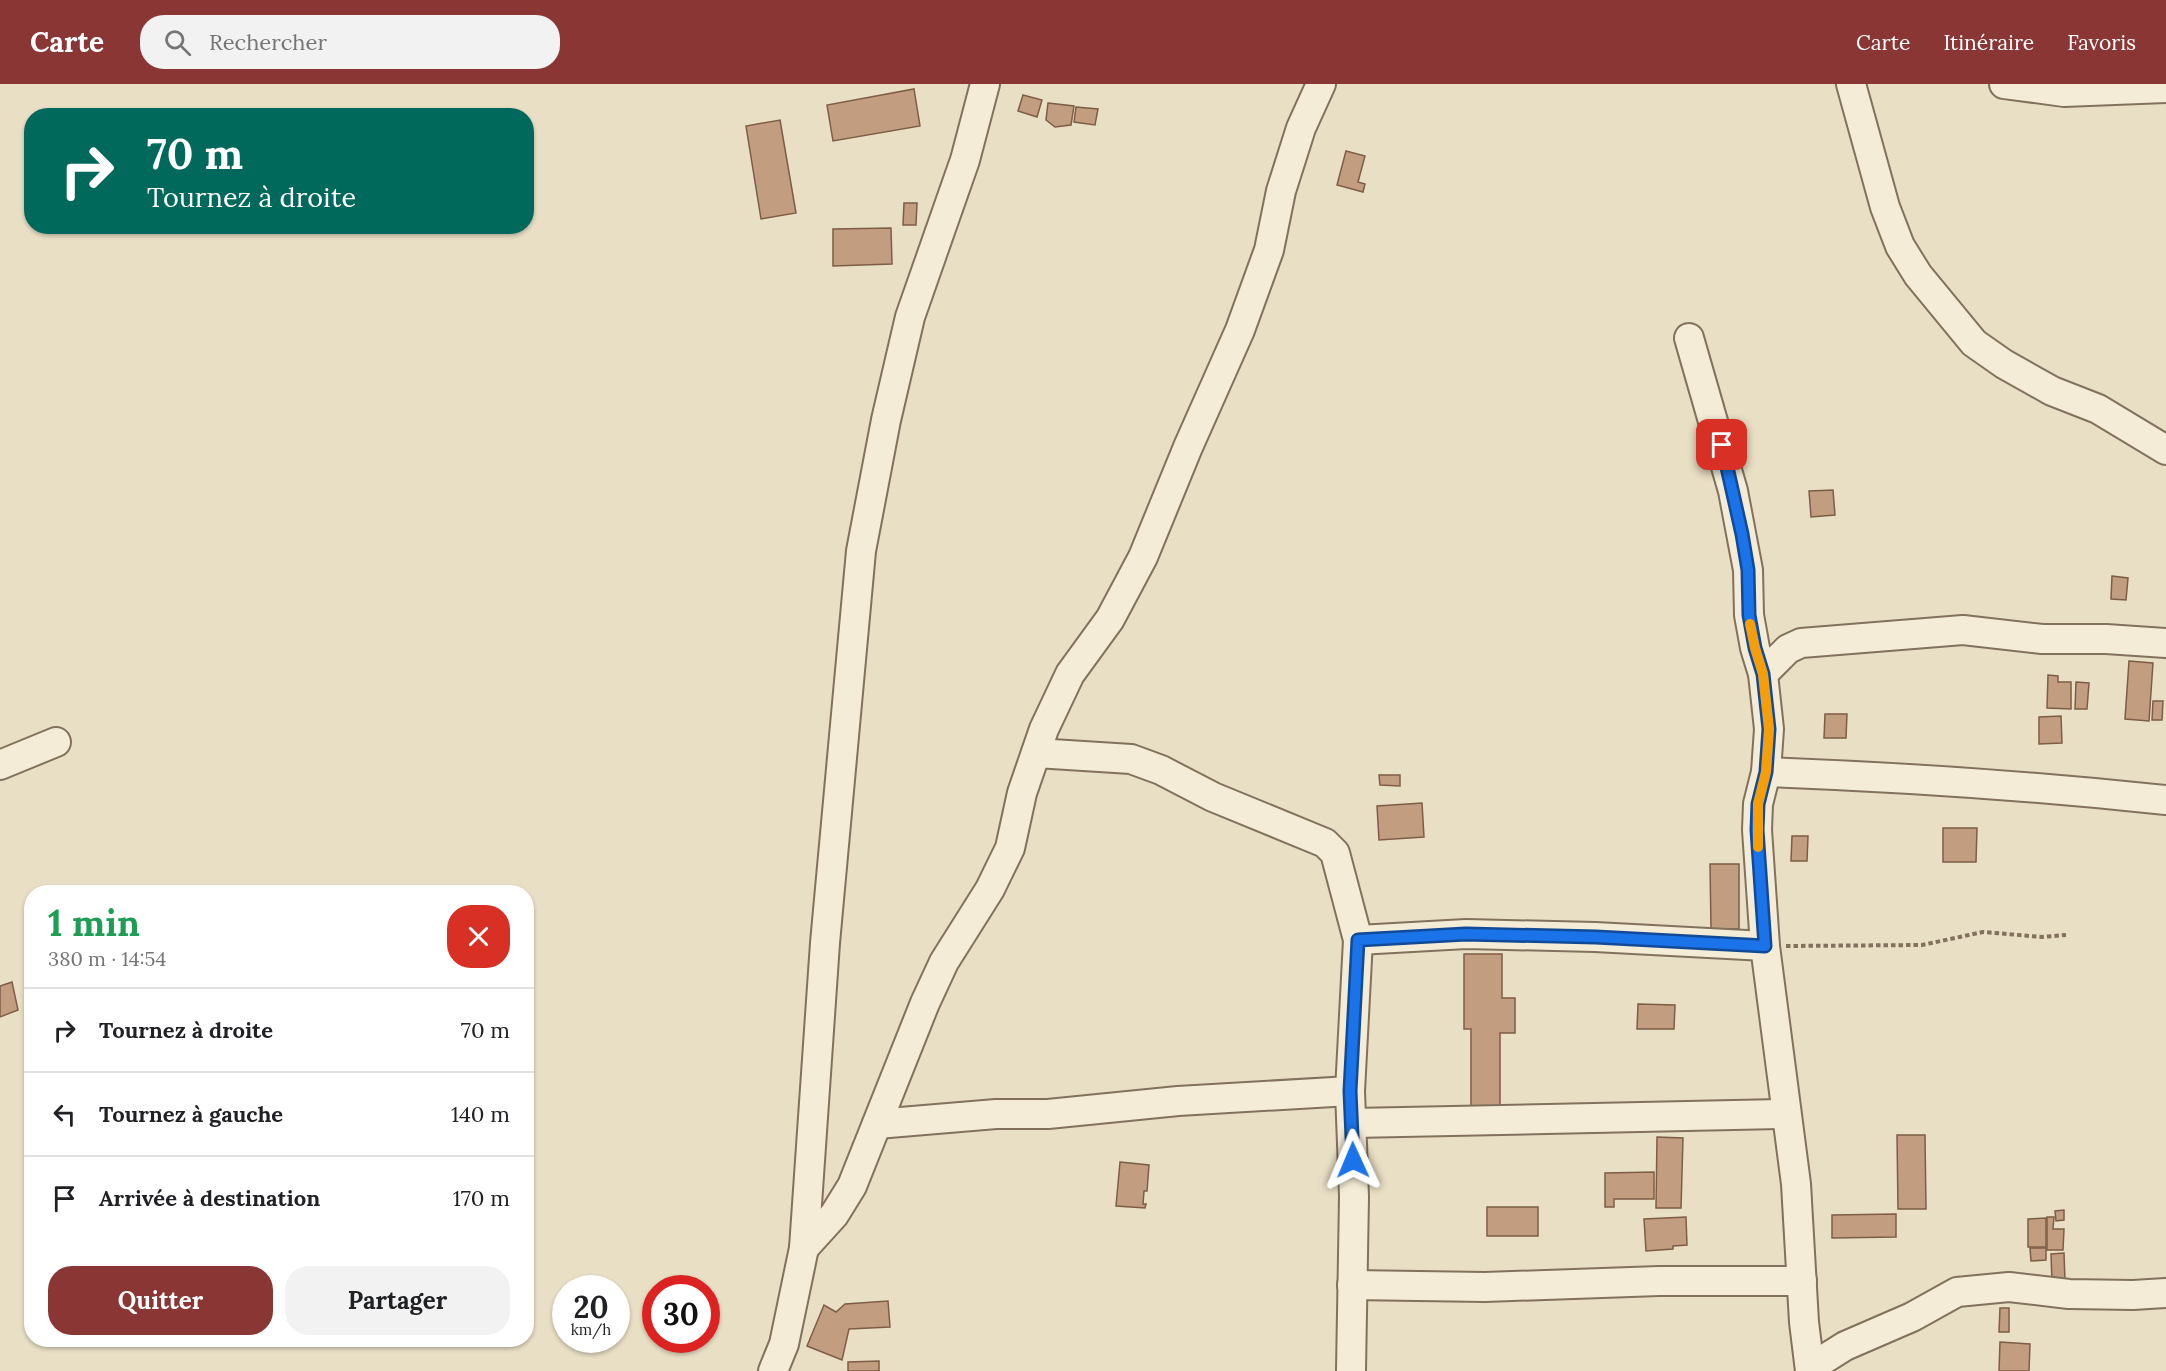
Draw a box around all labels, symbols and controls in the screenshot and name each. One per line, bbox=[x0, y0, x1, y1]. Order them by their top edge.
search box bbox=[140, 15, 560, 69]
text: Carte bbox=[30, 24, 104, 60]
icon: search bbox=[161, 26, 194, 59]
text: Rechercher bbox=[209, 28, 327, 56]
text: Carte bbox=[1856, 29, 1910, 56]
text: Itinéraire bbox=[1943, 29, 2034, 56]
text: Favoris bbox=[2067, 29, 2136, 56]
text: 70 m bbox=[147, 127, 243, 181]
icon: right bbox=[48, 132, 126, 210]
text: Tournez à droite bbox=[147, 180, 356, 214]
pin bbox=[1696, 419, 1747, 470]
icon: arrive bbox=[1705, 428, 1738, 461]
text: 1 min bbox=[48, 900, 140, 946]
button: close bbox=[447, 905, 510, 968]
text: 380 m · 14:54 bbox=[48, 946, 166, 971]
icon: right bbox=[48, 1014, 81, 1047]
text: Tournez à droite bbox=[99, 1016, 273, 1044]
text: 70 m bbox=[461, 1016, 510, 1044]
icon: left bbox=[48, 1098, 81, 1131]
text: Tournez à gauche bbox=[99, 1100, 283, 1128]
text: 140 m bbox=[451, 1100, 510, 1128]
position arrow bbox=[1321, 1128, 1385, 1192]
icon: arrive bbox=[48, 1182, 81, 1215]
text: Arrivée à destination bbox=[99, 1184, 320, 1212]
text: 170 m bbox=[453, 1184, 510, 1212]
button: Quitter bbox=[48, 1266, 273, 1335]
button: Partager bbox=[285, 1266, 510, 1335]
speed limit sign: 30 bbox=[642, 1275, 720, 1353]
text: 20 bbox=[573, 1288, 609, 1326]
text: km/h bbox=[571, 1320, 611, 1339]

